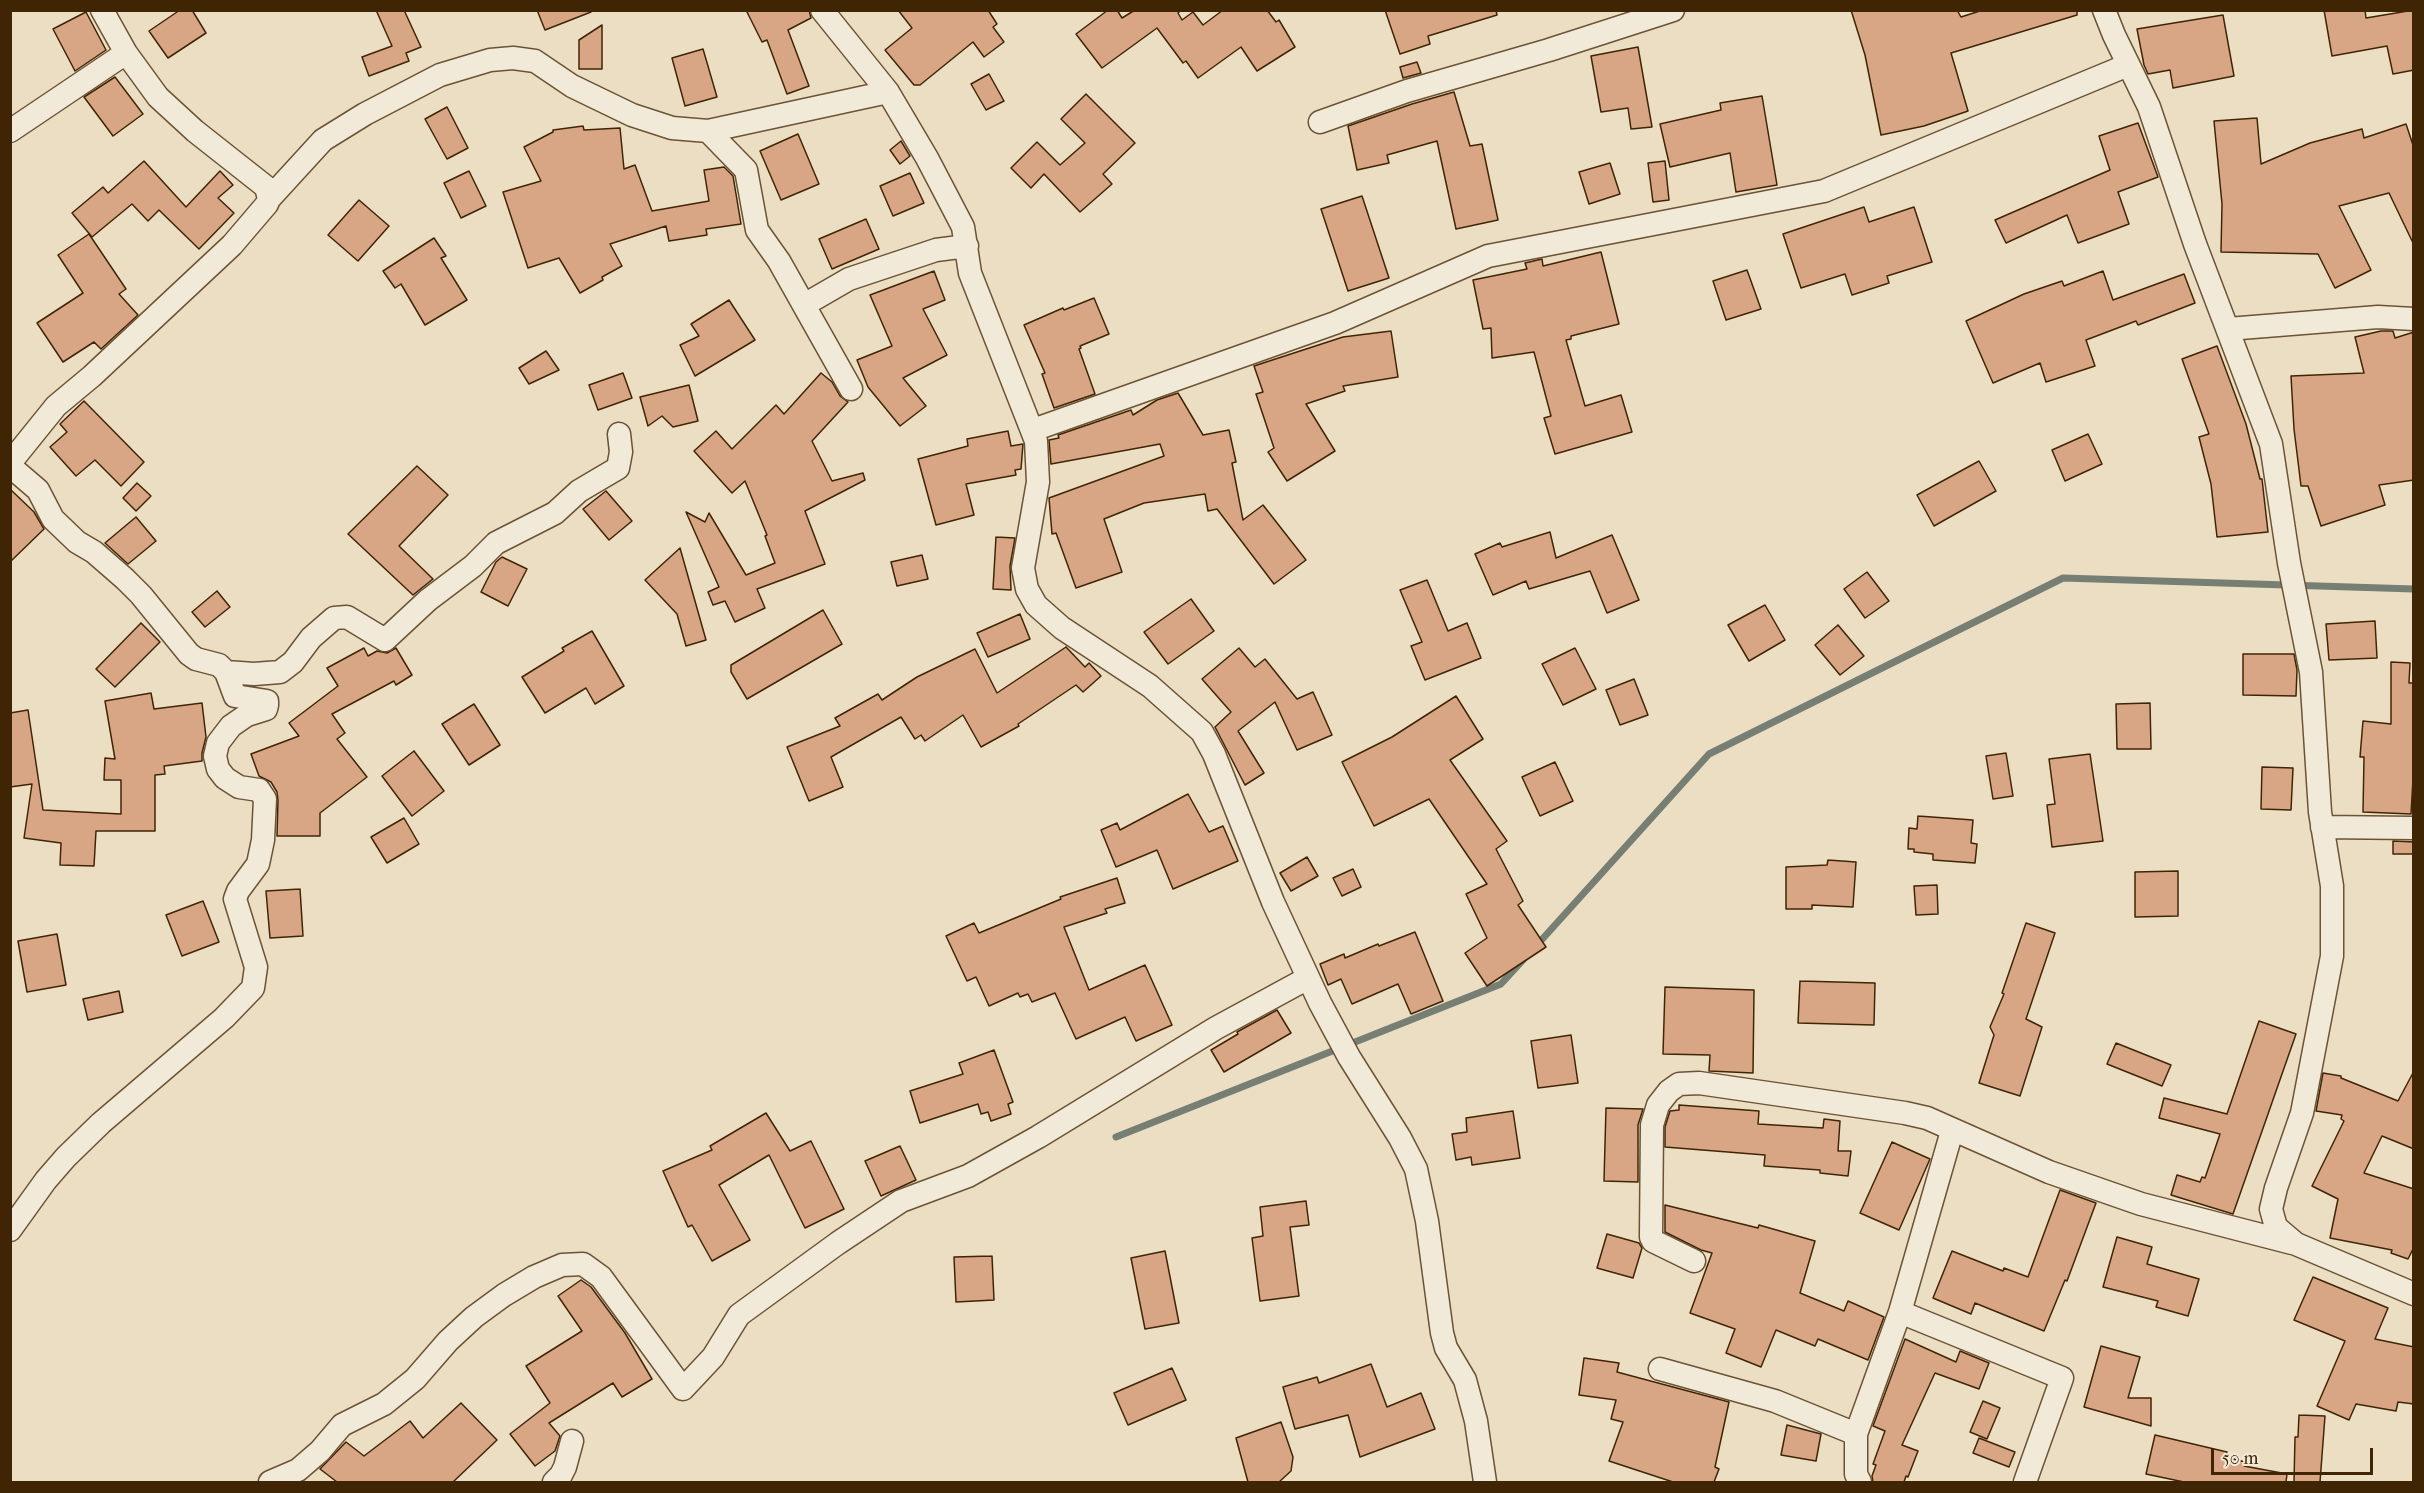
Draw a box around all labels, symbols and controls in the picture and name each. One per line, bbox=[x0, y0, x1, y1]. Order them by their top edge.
scale bar bbox=[2214, 1436, 2376, 1474]
text: 50 m bbox=[2222, 1448, 2258, 1469]

